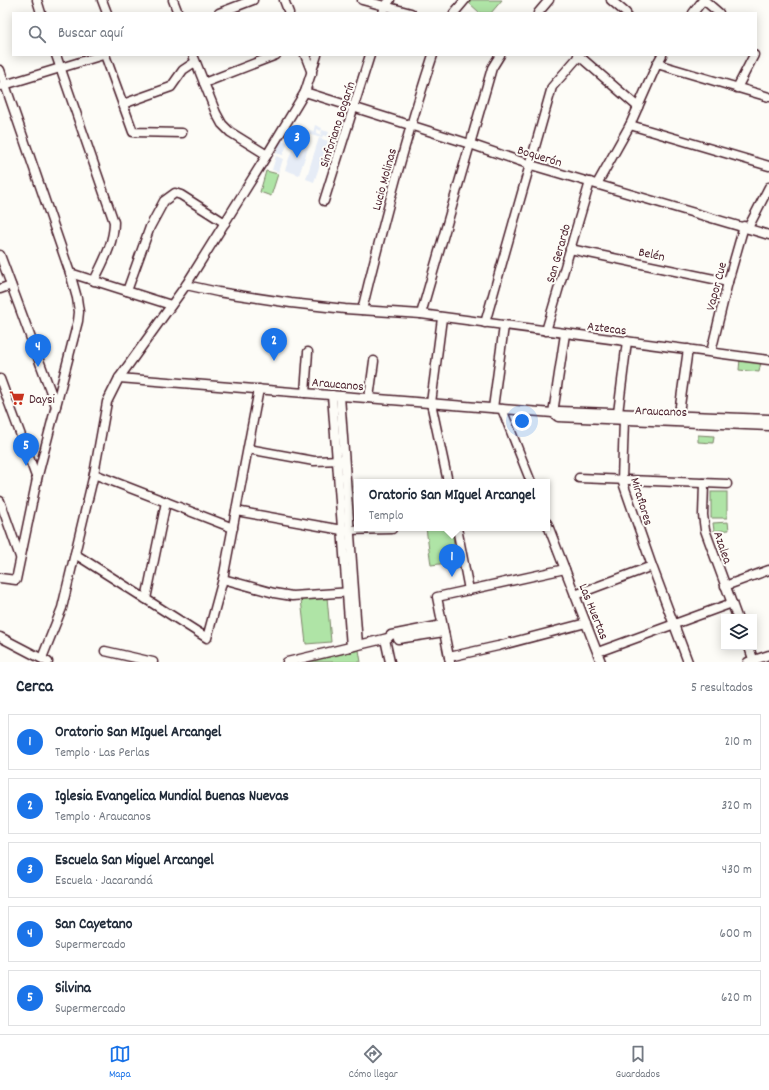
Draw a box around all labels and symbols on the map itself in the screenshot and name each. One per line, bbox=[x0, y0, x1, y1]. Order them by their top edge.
street label: Sinforiano Bogarín bbox=[316, 79, 361, 170]
pin: 3 bbox=[284, 125, 310, 158]
street label: Boquerón bbox=[515, 142, 564, 173]
street label: Lucio Molinas bbox=[368, 146, 403, 213]
street label: San Gerardo bbox=[542, 222, 577, 285]
street label: Belén bbox=[636, 243, 666, 268]
street label: Vapor Cue bbox=[702, 260, 733, 313]
street label: Aztecas bbox=[586, 318, 627, 341]
pin: 2 bbox=[261, 328, 287, 361]
pin: 4 bbox=[25, 334, 51, 367]
street label: Araucanos bbox=[311, 374, 365, 397]
supermarket icon: Daysi bbox=[8, 389, 26, 407]
place label: Daysi bbox=[29, 391, 56, 410]
street label: Araucanos bbox=[634, 402, 687, 423]
your location bbox=[512, 411, 532, 431]
pin: 5 bbox=[13, 433, 39, 466]
street label: Miraflores bbox=[624, 475, 657, 528]
street label: Azalea bbox=[707, 529, 736, 567]
pin: 1 bbox=[439, 544, 465, 577]
street label: Las Huertas bbox=[573, 581, 613, 643]

